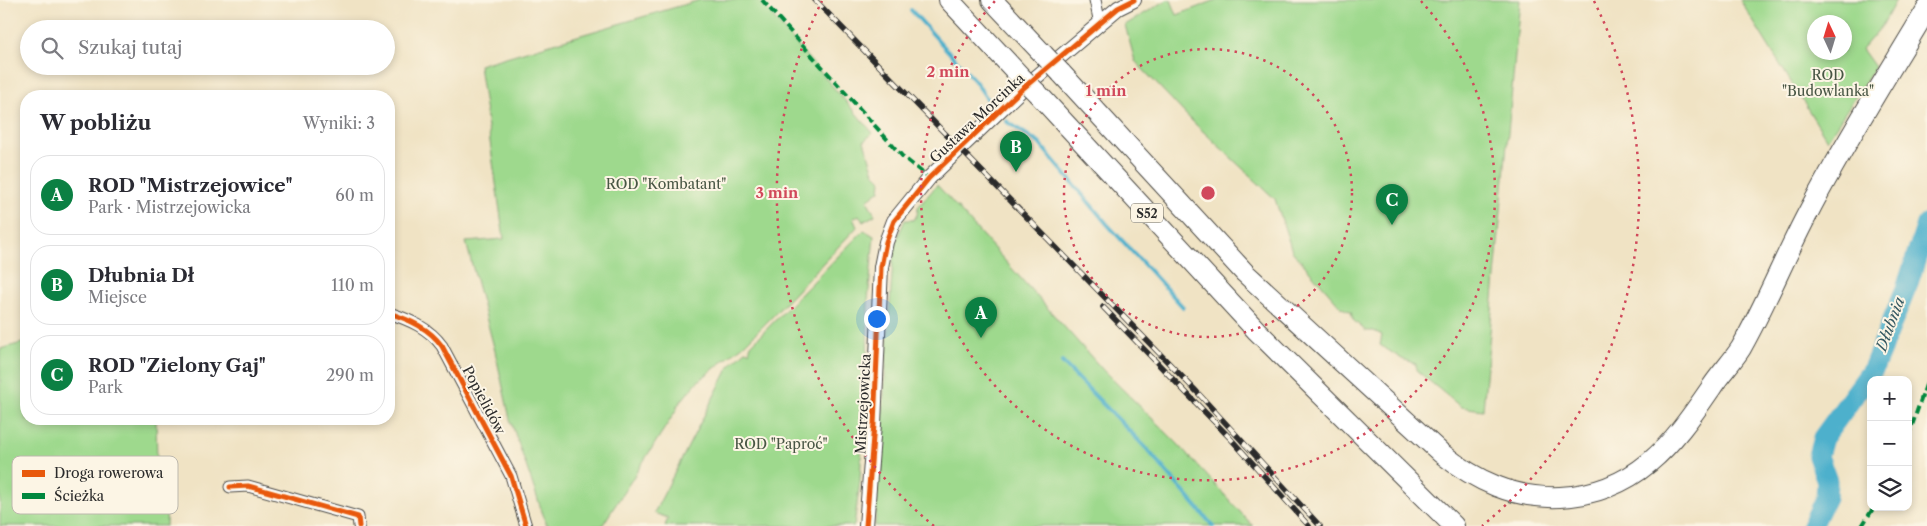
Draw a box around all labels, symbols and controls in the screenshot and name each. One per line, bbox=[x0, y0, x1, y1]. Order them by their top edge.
north arrow bbox=[1807, 15, 1852, 60]
search box bbox=[20, 20, 395, 75]
icon: search bbox=[38, 34, 66, 62]
text: Szukaj tutaj bbox=[78, 36, 182, 59]
text: 2 min bbox=[926, 62, 970, 81]
park label: ROD "Budowlanka" bbox=[1782, 66, 1874, 100]
street label: Gustawa Morcinka bbox=[926, 69, 1029, 167]
text: 1 min bbox=[1085, 81, 1127, 100]
text: W pobliżu bbox=[40, 110, 151, 135]
text: Wyniki: 3 bbox=[303, 113, 375, 133]
pin: B bbox=[1000, 131, 1032, 172]
text: ROD "Mistrzejowice" bbox=[88, 174, 293, 197]
park label: ROD "Kombatant" bbox=[606, 175, 726, 193]
text: 3 min bbox=[756, 183, 799, 202]
centre of rings bbox=[1199, 184, 1217, 202]
pin: C bbox=[1376, 184, 1408, 225]
text: A bbox=[51, 185, 63, 205]
text: 60 m bbox=[335, 185, 374, 205]
text: Park · Mistrzejowicka bbox=[88, 197, 251, 217]
road number: S52 bbox=[1131, 204, 1163, 222]
text: Dłubnia Dł bbox=[88, 264, 194, 287]
text: B bbox=[51, 275, 63, 295]
text: 110 m bbox=[331, 275, 374, 295]
text: Miejsce bbox=[88, 287, 147, 307]
water label: Dłubnia bbox=[1871, 294, 1909, 354]
pin: A bbox=[965, 297, 997, 338]
your location bbox=[864, 306, 890, 332]
street label: Mistrzejowicka bbox=[851, 353, 875, 455]
text: ROD "Zielony Gaj" bbox=[88, 354, 266, 377]
street label: Popielidów bbox=[458, 363, 510, 438]
text: C bbox=[51, 365, 63, 385]
text: 290 m bbox=[326, 365, 374, 385]
map controls bbox=[1867, 376, 1912, 511]
button: + bbox=[1867, 376, 1912, 421]
text: Park bbox=[88, 377, 123, 397]
button: − bbox=[1867, 421, 1912, 466]
park label: ROD "Paproć" bbox=[734, 435, 828, 453]
legend bbox=[12, 456, 178, 514]
text: Droga rowerowa bbox=[54, 464, 164, 482]
button: layers bbox=[1867, 466, 1912, 511]
text: Ścieżka bbox=[54, 486, 105, 505]

